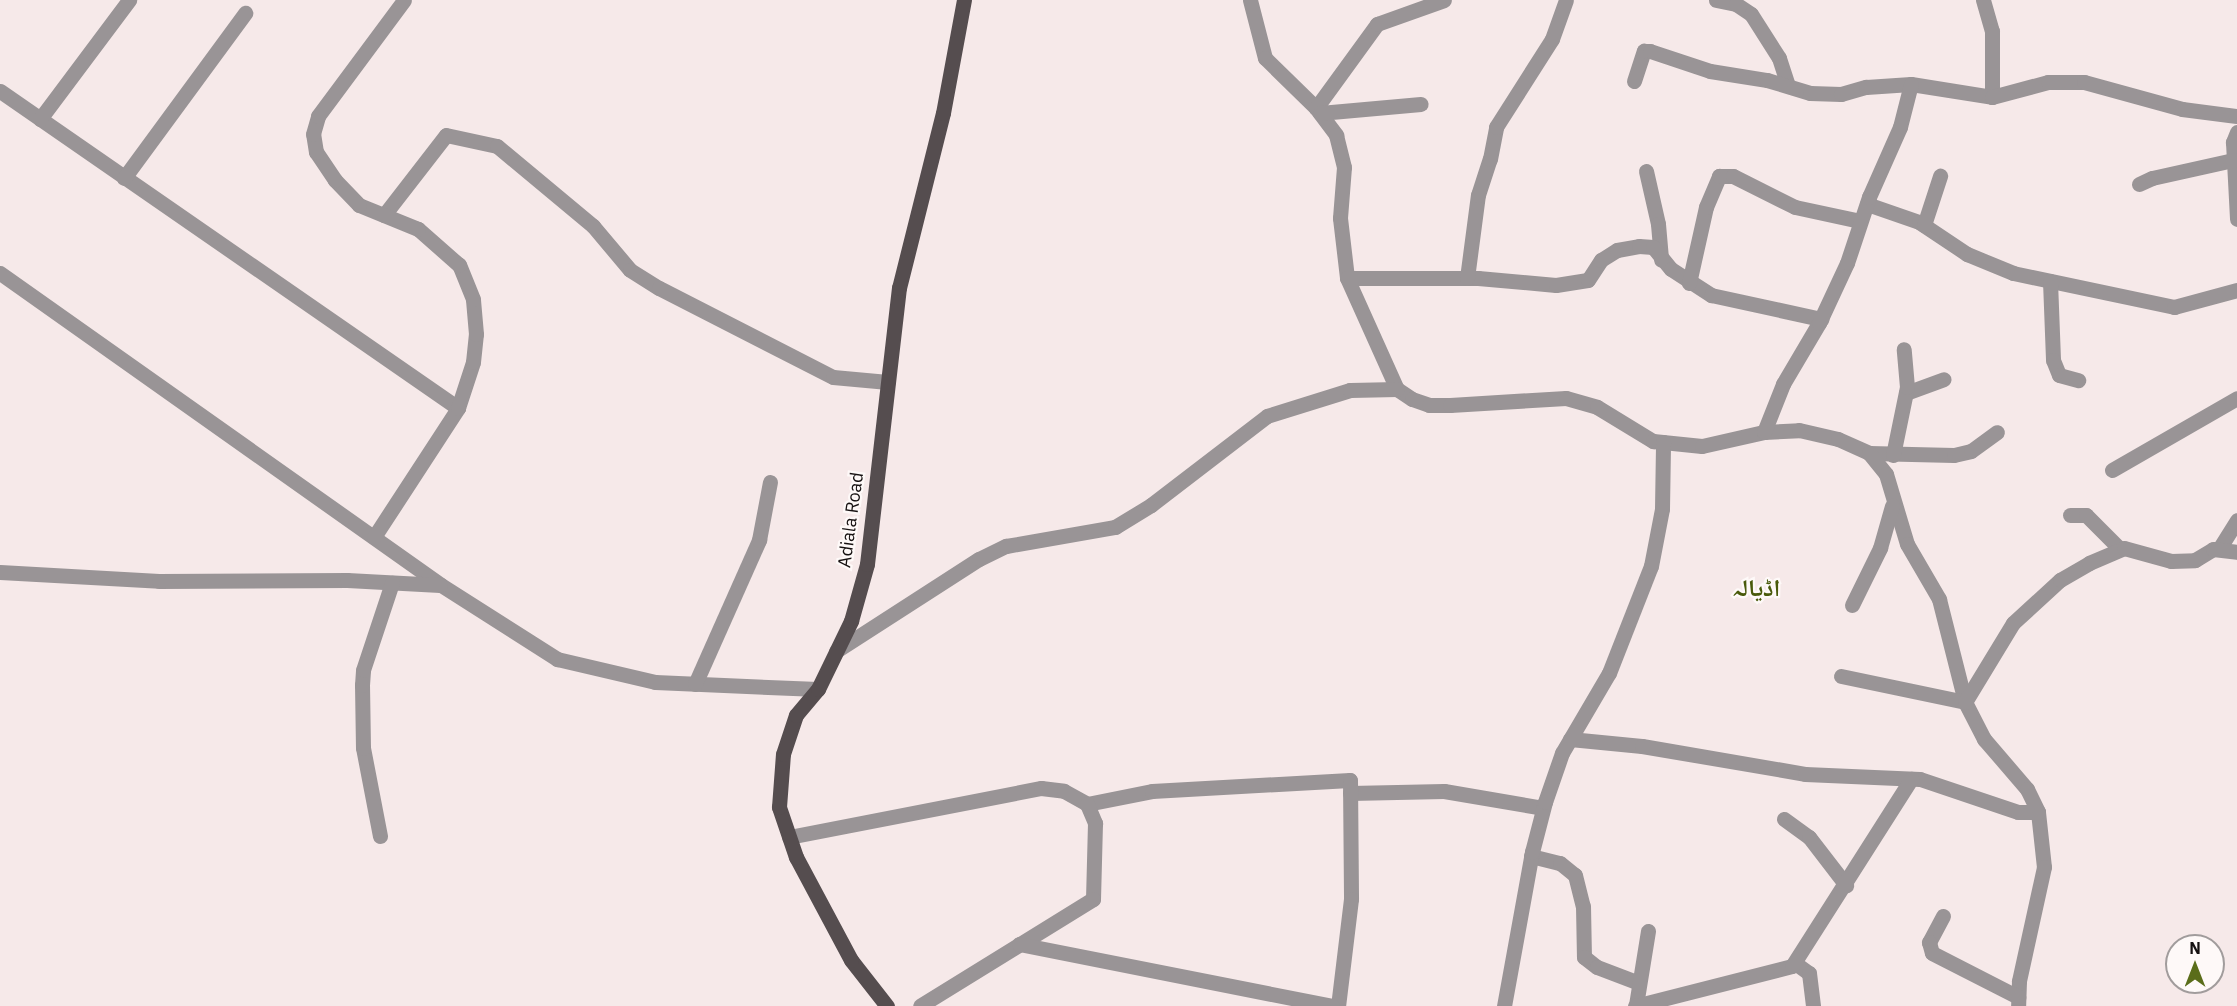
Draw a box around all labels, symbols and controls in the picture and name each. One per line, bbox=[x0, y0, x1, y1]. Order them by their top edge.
street label: Adiala Road bbox=[834, 471, 868, 569]
district label: اڈیالہ bbox=[1732, 574, 1780, 602]
north arrow bbox=[2165, 934, 2225, 994]
text: N bbox=[2189, 938, 2201, 958]

